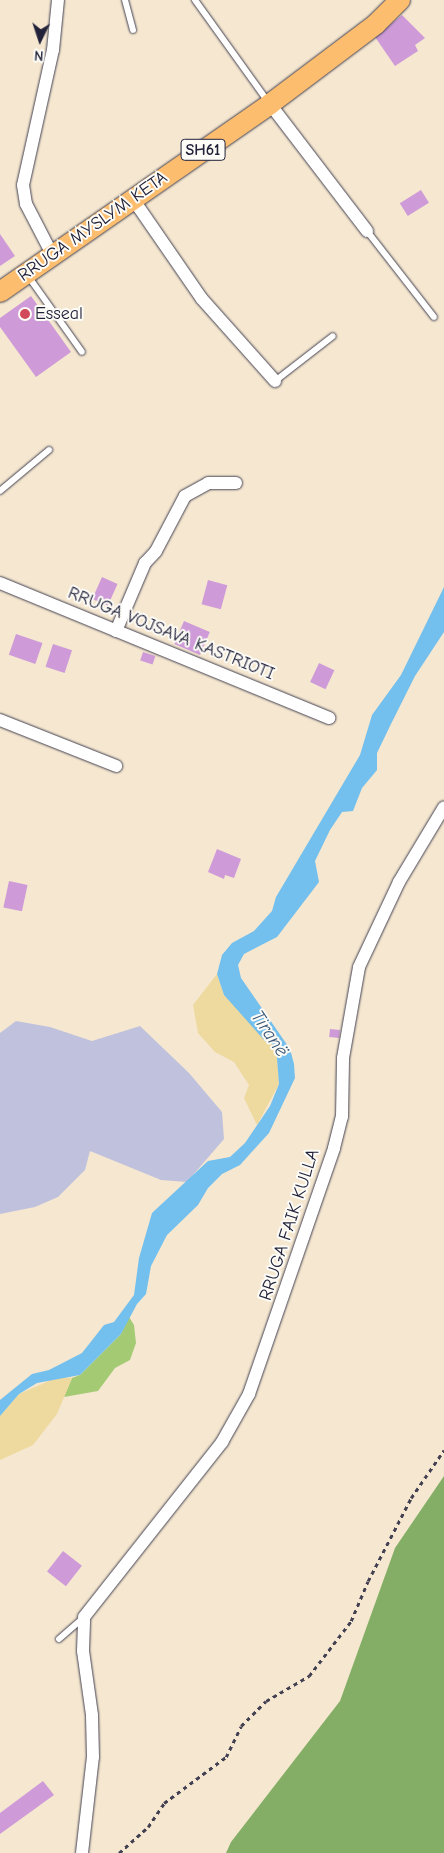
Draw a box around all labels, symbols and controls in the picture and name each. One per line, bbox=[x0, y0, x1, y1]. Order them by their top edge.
north arrow bbox=[15, 15, 65, 65]
text: N bbox=[34, 47, 44, 64]
road number: SH61 bbox=[180, 136, 226, 164]
street label: RRUGA MYSLYM KETA bbox=[14, 167, 172, 287]
place label: Esseal bbox=[35, 303, 83, 325]
marker: Esseal bbox=[19, 308, 31, 320]
street label: RRUGA VOJSAVA KASTRIOTI bbox=[65, 583, 277, 685]
water label: Tiranë bbox=[245, 1006, 293, 1062]
street label: RRUGA FAIK KULLA bbox=[255, 1147, 325, 1303]

